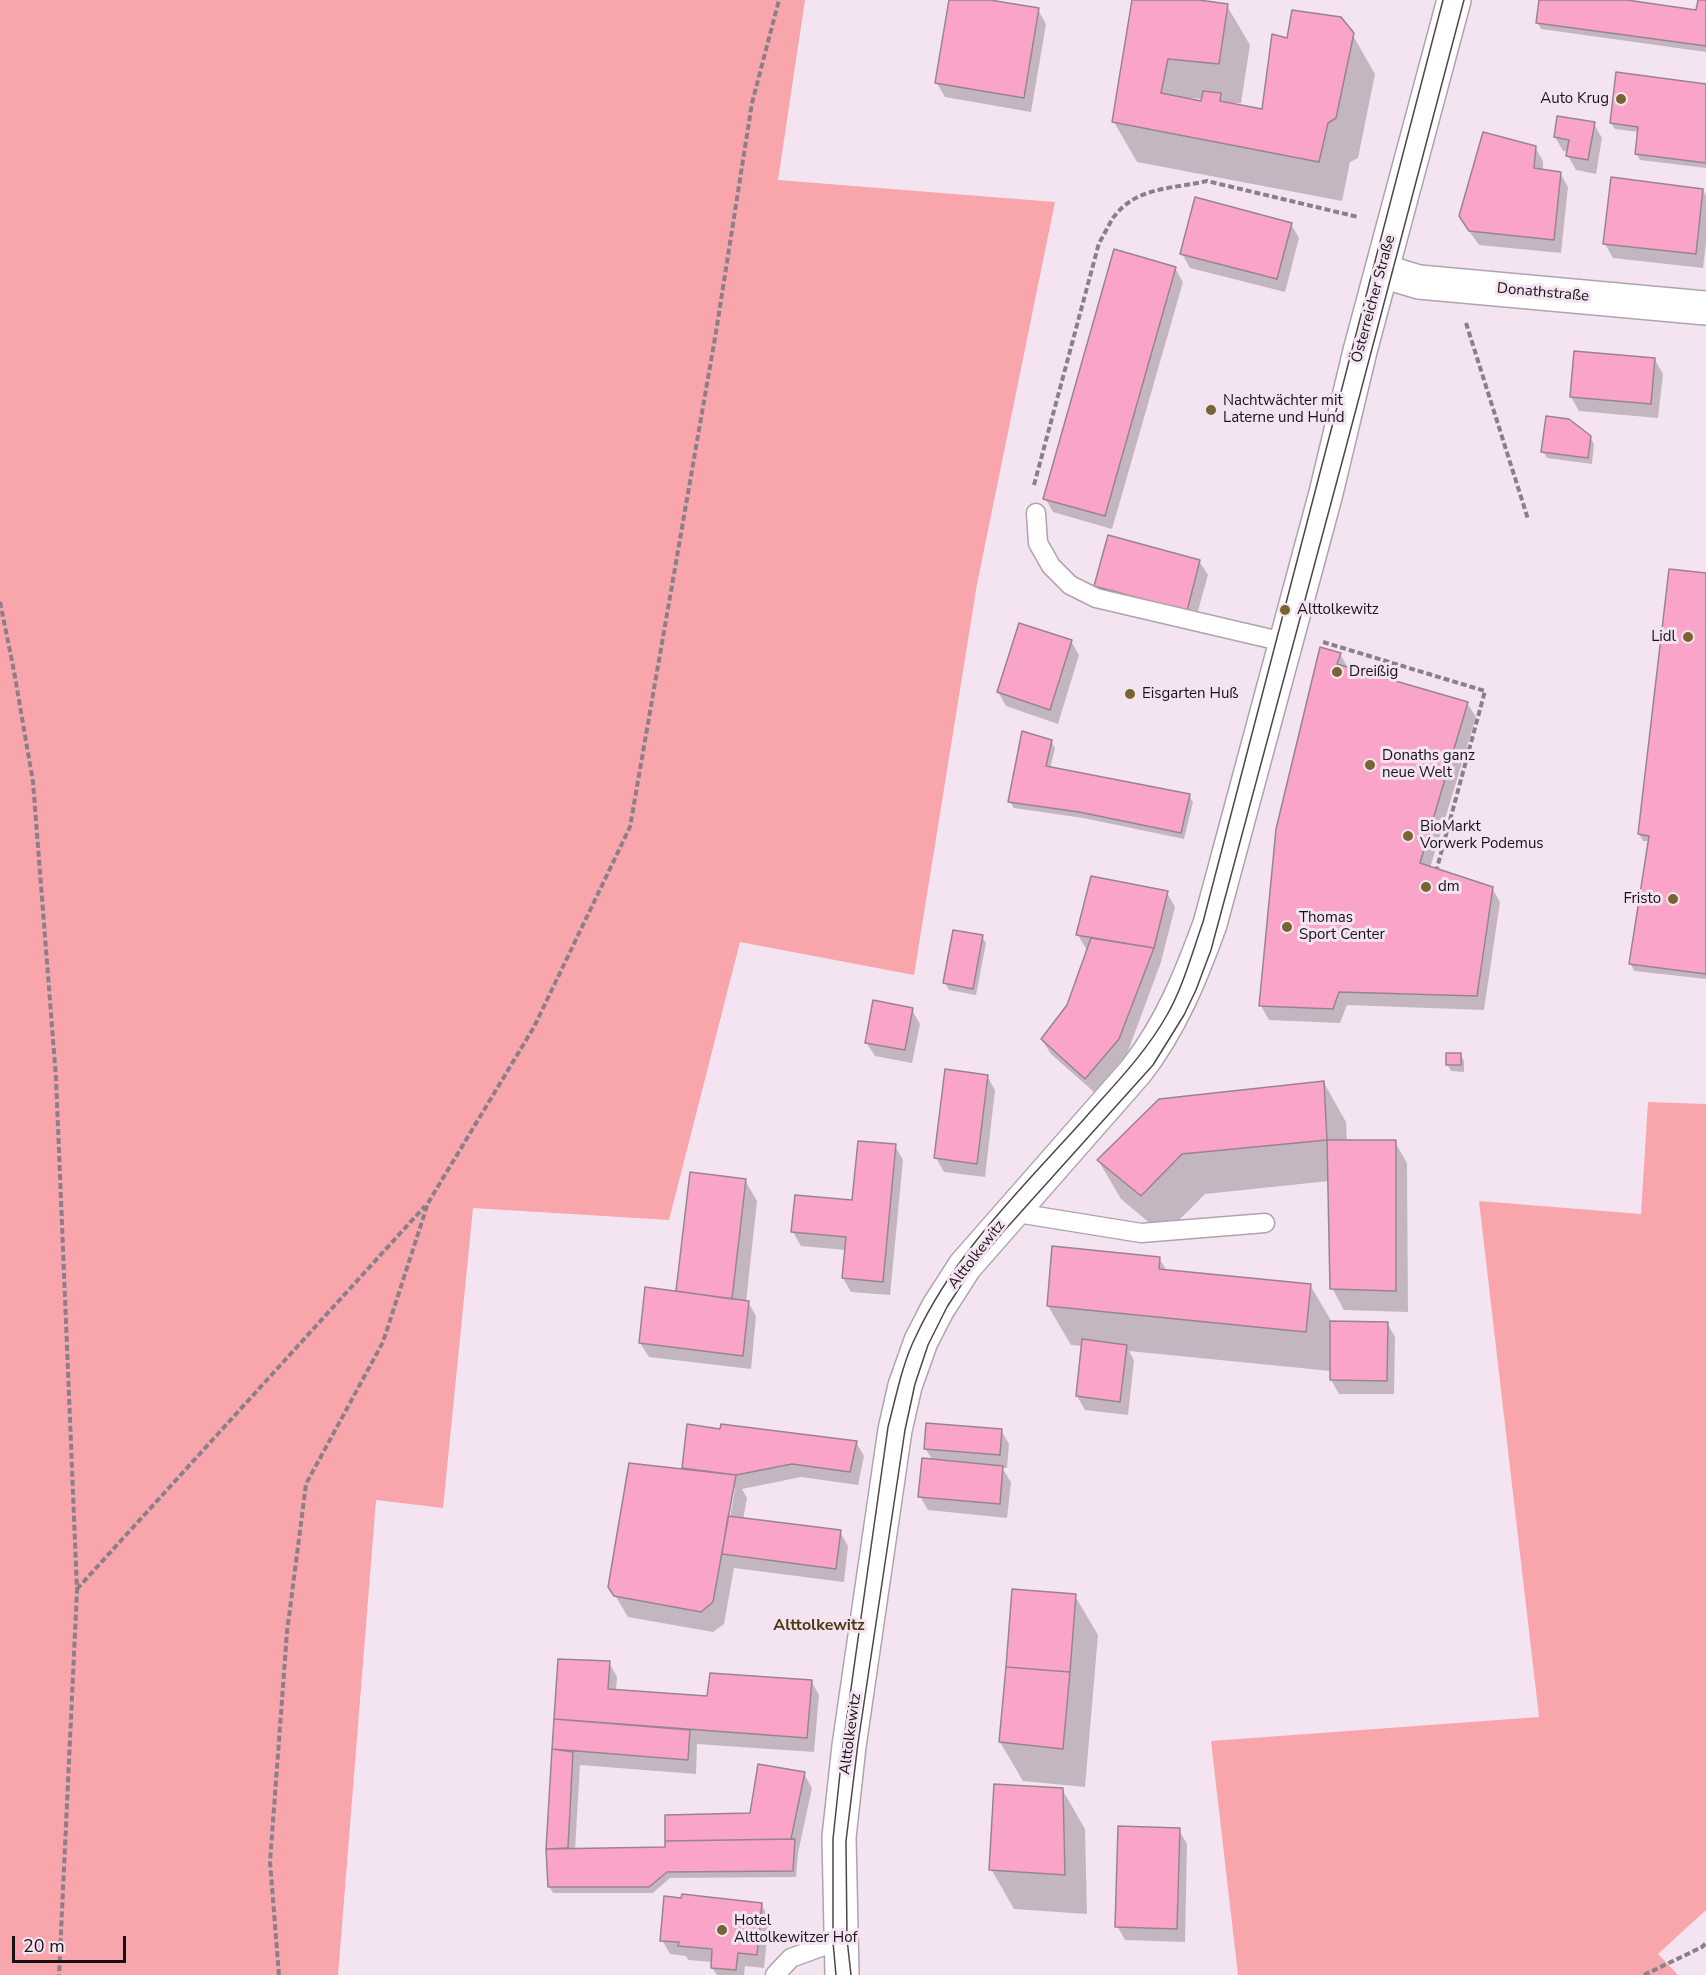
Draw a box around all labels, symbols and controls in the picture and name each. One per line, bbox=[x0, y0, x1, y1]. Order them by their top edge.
place label: Auto Krug bbox=[1540, 90, 1609, 108]
marker: Auto Krug bbox=[1614, 92, 1628, 106]
street label: Österreicher Straße bbox=[1348, 233, 1400, 365]
street label: Donathstraße bbox=[1496, 280, 1590, 306]
place label: Nachtwächter mit Laterne und Hund bbox=[1223, 392, 1345, 427]
marker: Nachtwächter mit Laterne und Hund bbox=[1204, 403, 1218, 417]
place label: Alttolkewitz bbox=[1297, 601, 1379, 619]
marker: Alttolkewitz bbox=[1278, 603, 1292, 617]
place label: Lidl bbox=[1651, 628, 1676, 646]
marker: Lidl bbox=[1681, 630, 1695, 644]
place label: Dreißig bbox=[1349, 663, 1398, 681]
marker: Dreißig bbox=[1330, 665, 1344, 679]
place label: Eisgarten Huß bbox=[1142, 685, 1239, 703]
marker: Eisgarten Huß bbox=[1123, 687, 1137, 701]
place label: Donaths ganz neue Welt bbox=[1382, 747, 1475, 782]
marker: Donaths ganz neue Welt bbox=[1363, 758, 1377, 772]
place label: BioMarkt Vorwerk Podemus bbox=[1420, 818, 1544, 853]
marker: BioMarkt Vorwerk Podemus bbox=[1401, 829, 1415, 843]
place label: dm bbox=[1438, 878, 1460, 896]
marker: dm bbox=[1419, 880, 1433, 894]
place label: Fristo bbox=[1623, 890, 1661, 908]
marker: Fristo bbox=[1666, 892, 1680, 906]
place label: Thomas Sport Center bbox=[1299, 909, 1385, 944]
marker: Thomas Sport Center bbox=[1280, 920, 1294, 934]
street label: Alttolkewitz bbox=[945, 1217, 1009, 1293]
district label: Alttolkewitz bbox=[773, 1616, 865, 1636]
street label: Alttolkewitz bbox=[836, 1692, 866, 1776]
place label: Hotel Alttolkewitzer Hof bbox=[734, 1912, 857, 1947]
marker: Hotel Alttolkewitzer Hof bbox=[715, 1923, 729, 1937]
scale bar bbox=[15, 1924, 129, 1962]
text: 20 m bbox=[23, 1934, 65, 1958]

